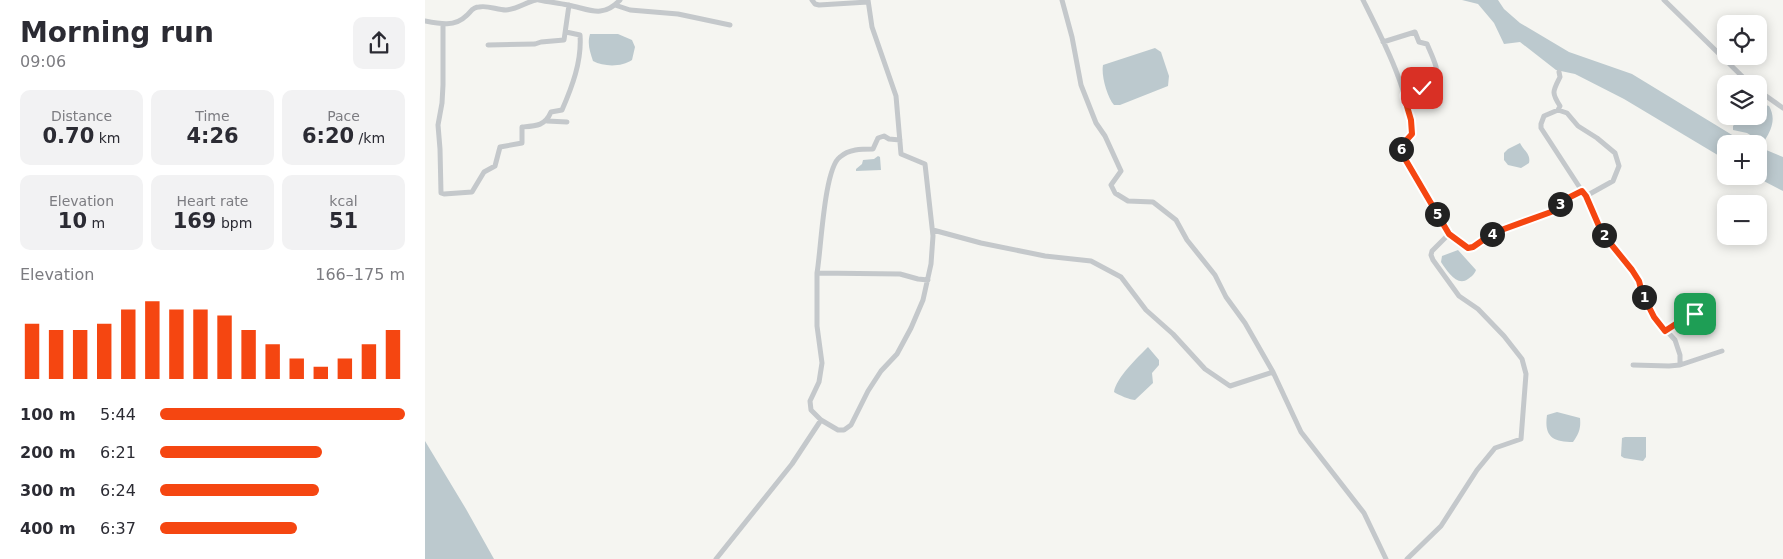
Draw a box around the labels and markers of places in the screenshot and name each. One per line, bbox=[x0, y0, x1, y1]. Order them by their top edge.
pin bbox=[1401, 67, 1443, 109]
pin: 6 bbox=[1389, 136, 1413, 162]
pin: 3 bbox=[1547, 192, 1573, 216]
pin: 5 bbox=[1425, 202, 1449, 226]
pin: 4 bbox=[1479, 222, 1505, 246]
pin: 2 bbox=[1591, 222, 1617, 248]
pin: 1 bbox=[1631, 284, 1657, 310]
pin bbox=[1674, 293, 1716, 335]

